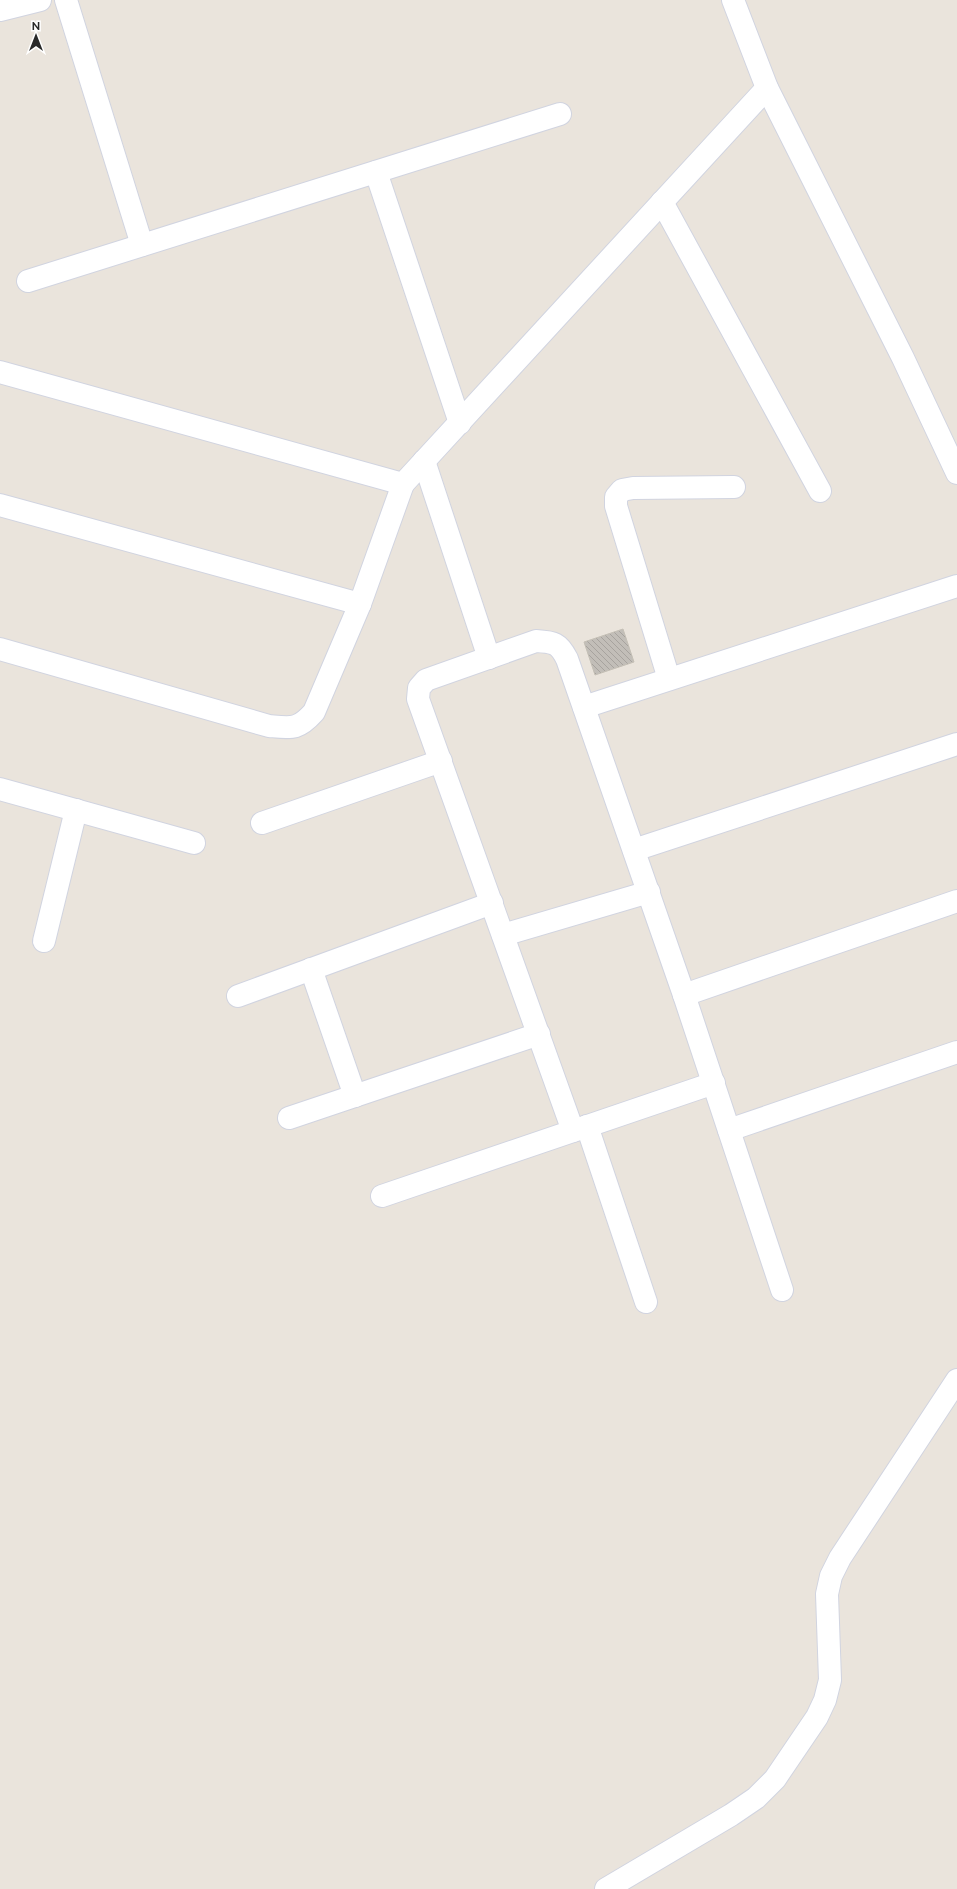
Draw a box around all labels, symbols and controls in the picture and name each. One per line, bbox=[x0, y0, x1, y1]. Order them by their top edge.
north arrow bbox=[16, 16, 56, 56]
text: N bbox=[32, 20, 40, 33]

